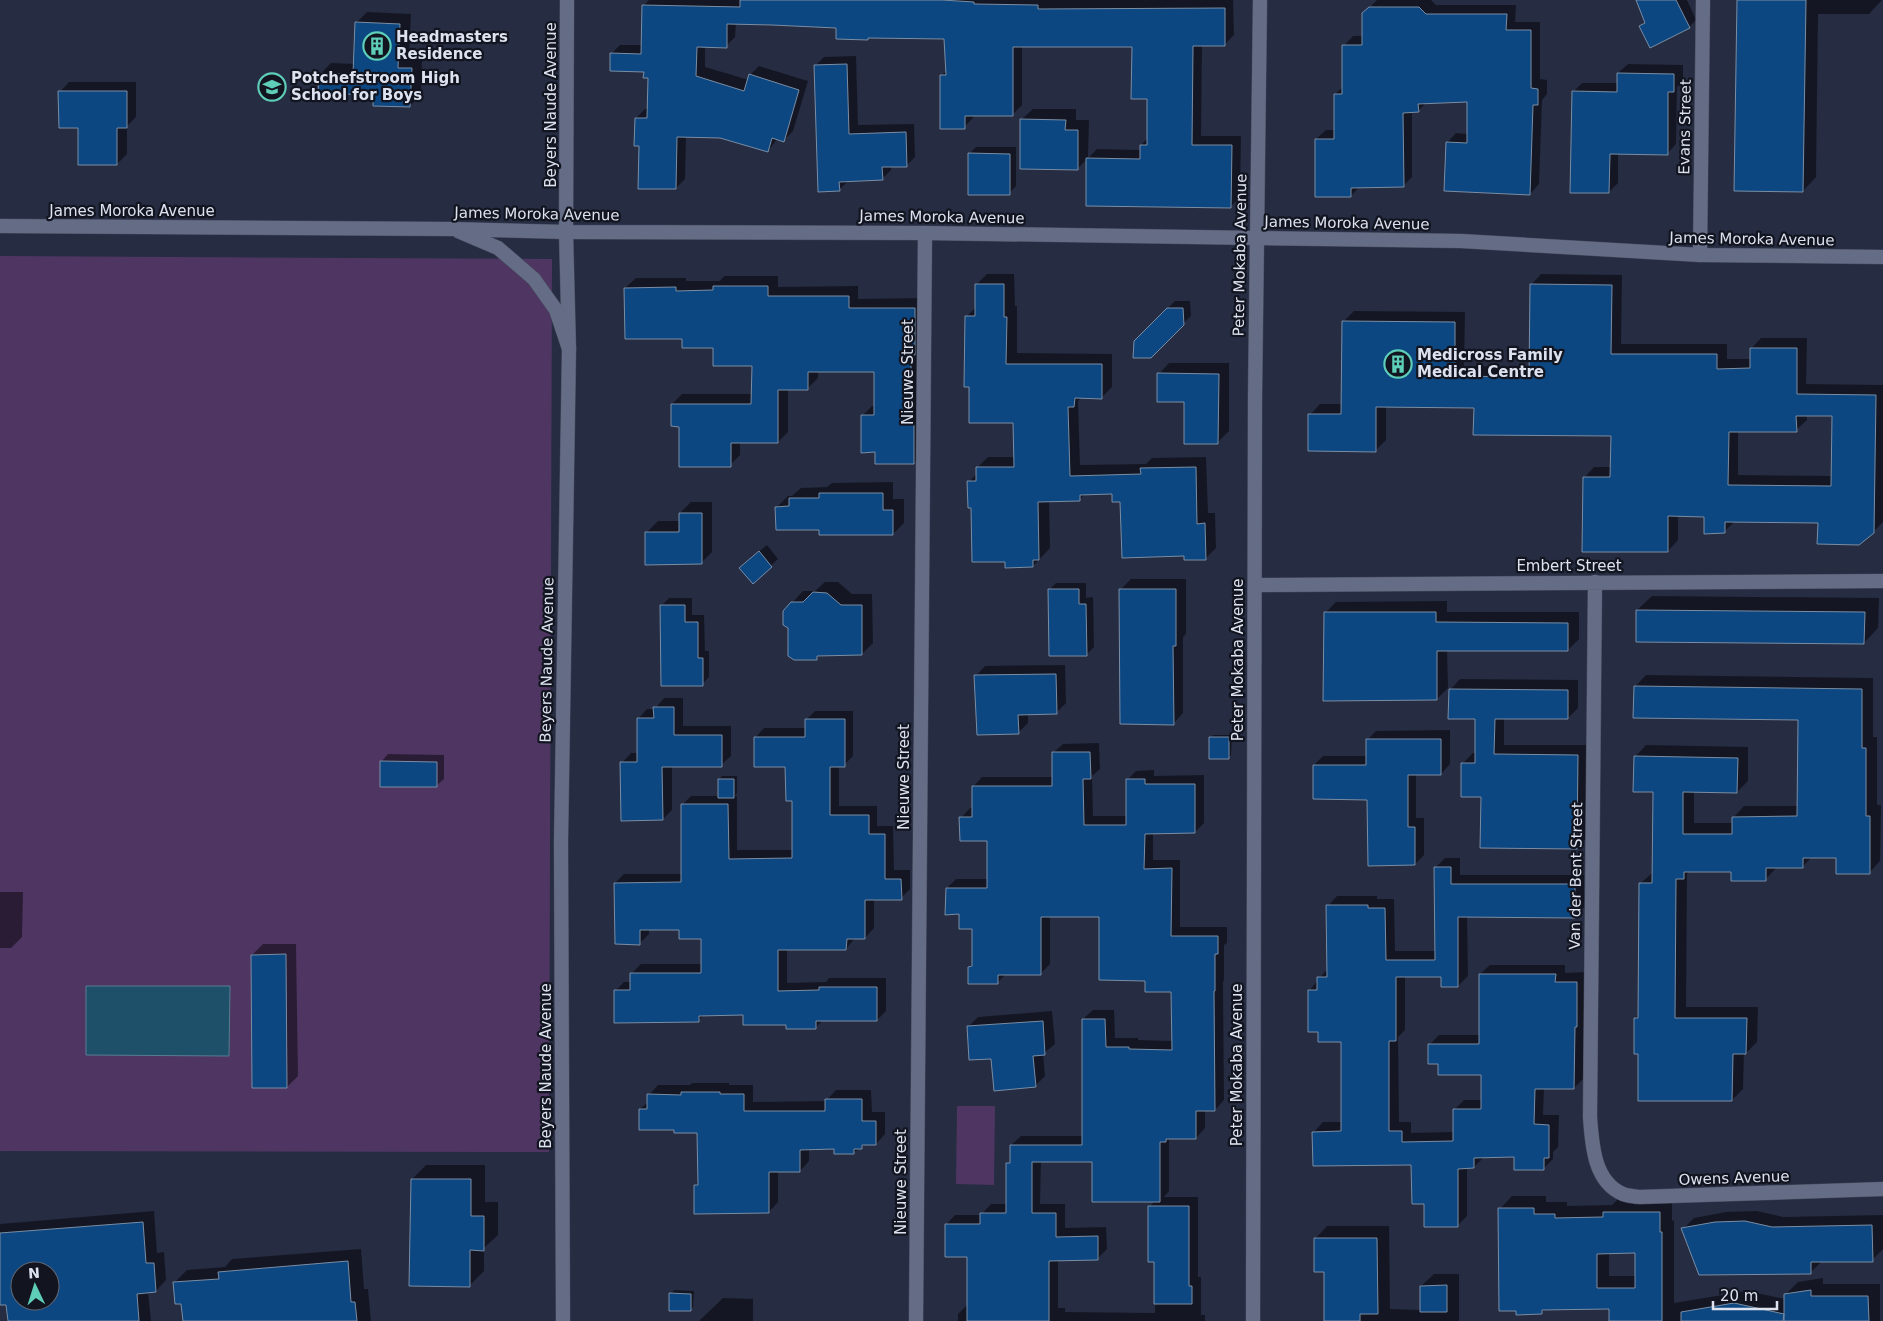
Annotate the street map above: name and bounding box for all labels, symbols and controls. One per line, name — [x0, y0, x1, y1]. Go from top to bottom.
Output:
street label: Beyers Naude Avenue — [542, 22, 560, 188]
place label: Headmasters Residence — [396, 28, 508, 63]
building icon: Headmasters Residence — [362, 31, 392, 61]
place label: Potchefstroom High School for Boys — [291, 69, 460, 104]
school or university icon: Potchefstroom High School for Boys — [257, 72, 287, 102]
street label: Evans Street — [1675, 79, 1695, 175]
street label: Peter Mokaba Avenue — [1230, 173, 1250, 337]
street label: James Moroka Avenue — [48, 202, 215, 220]
street label: James Moroka Avenue — [453, 204, 620, 224]
street label: James Moroka Avenue — [858, 207, 1025, 227]
street label: James Moroka Avenue — [1263, 213, 1430, 233]
street label: James Moroka Avenue — [1668, 229, 1835, 249]
street label: Nieuwe Street — [899, 319, 917, 425]
place label: Medicross Family Medical Centre — [1417, 346, 1563, 381]
building icon: Medicross Family Medical Centre — [1383, 349, 1413, 379]
street label: Embert Street — [1516, 557, 1622, 575]
street label: Beyers Naude Avenue — [537, 577, 557, 743]
street label: Peter Mokaba Avenue — [1229, 579, 1247, 741]
street label: Nieuwe Street — [895, 724, 913, 830]
street label: Van der Bent Street — [1566, 802, 1586, 950]
street label: Beyers Naude Avenue — [537, 983, 555, 1149]
street label: Peter Mokaba Avenue — [1228, 984, 1246, 1146]
street label: Nieuwe Street — [892, 1129, 910, 1235]
street label: Owens Avenue — [1678, 1167, 1790, 1189]
north arrow — [10, 1261, 60, 1311]
text: N — [28, 1265, 40, 1281]
scale bar — [1713, 1278, 1777, 1310]
text: 20 m — [1720, 1287, 1758, 1305]

